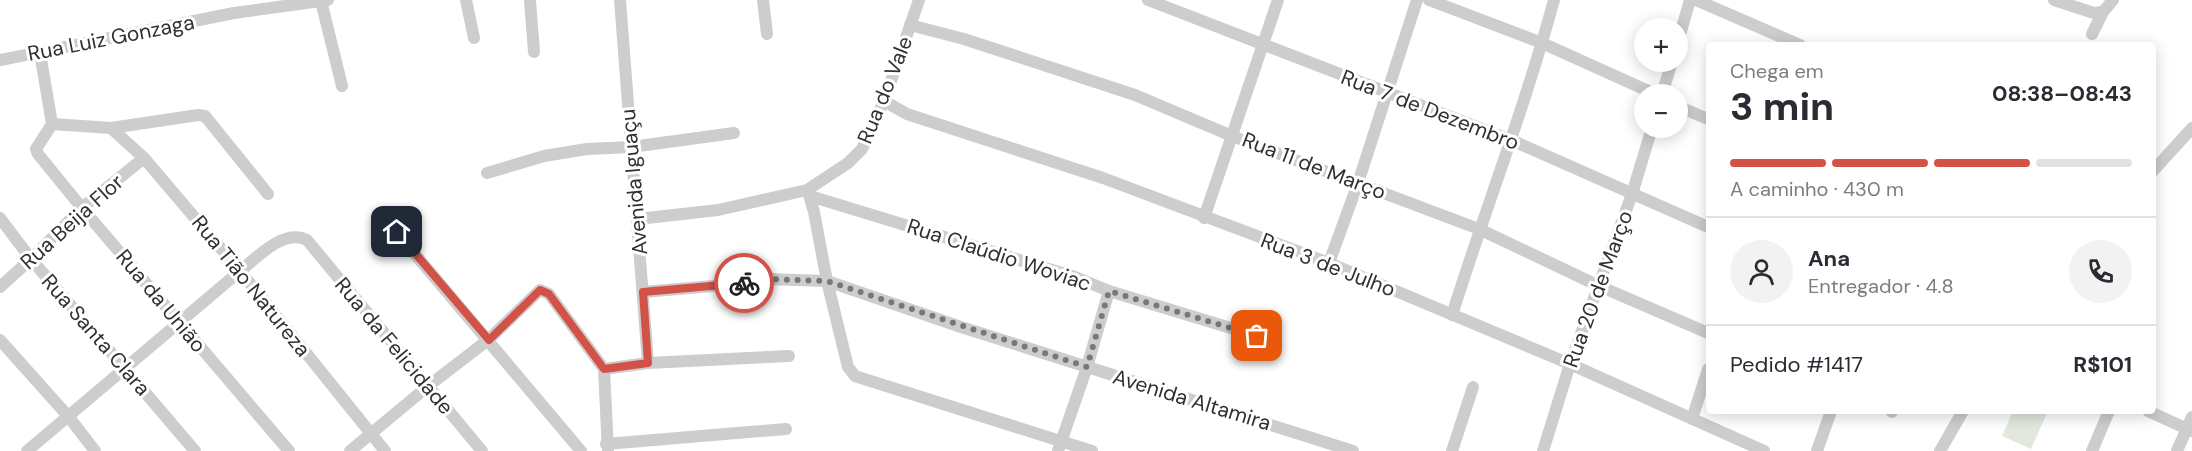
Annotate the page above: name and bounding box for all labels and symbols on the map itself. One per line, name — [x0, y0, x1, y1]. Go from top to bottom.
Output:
street label: Rua Luiz Gonzaga — [25, 8, 197, 68]
street label: Rua do Vale — [851, 32, 919, 148]
street label: Rua 7 de Dezembro — [1337, 63, 1523, 157]
street label: Avenida Iguaçu — [614, 108, 654, 256]
street label: Rua 11 de Março — [1238, 126, 1390, 206]
street label: Rua Beija Flor — [15, 168, 130, 276]
pin — [371, 206, 422, 257]
street label: Rua 20 de Março — [1557, 207, 1639, 371]
street label: Rua Tião Natureza — [185, 210, 317, 362]
street label: Rua Claúdio Woviac — [904, 212, 1094, 298]
street label: Rua 3 de Julho — [1257, 226, 1399, 304]
street label: Rua da União — [110, 244, 212, 358]
courier — [714, 253, 774, 313]
street label: Rua Santa Clara — [35, 268, 157, 402]
street label: Rua da Felicidade — [328, 272, 460, 420]
pin — [1231, 310, 1282, 361]
street label: Avenida Altamira — [1110, 363, 1274, 437]

